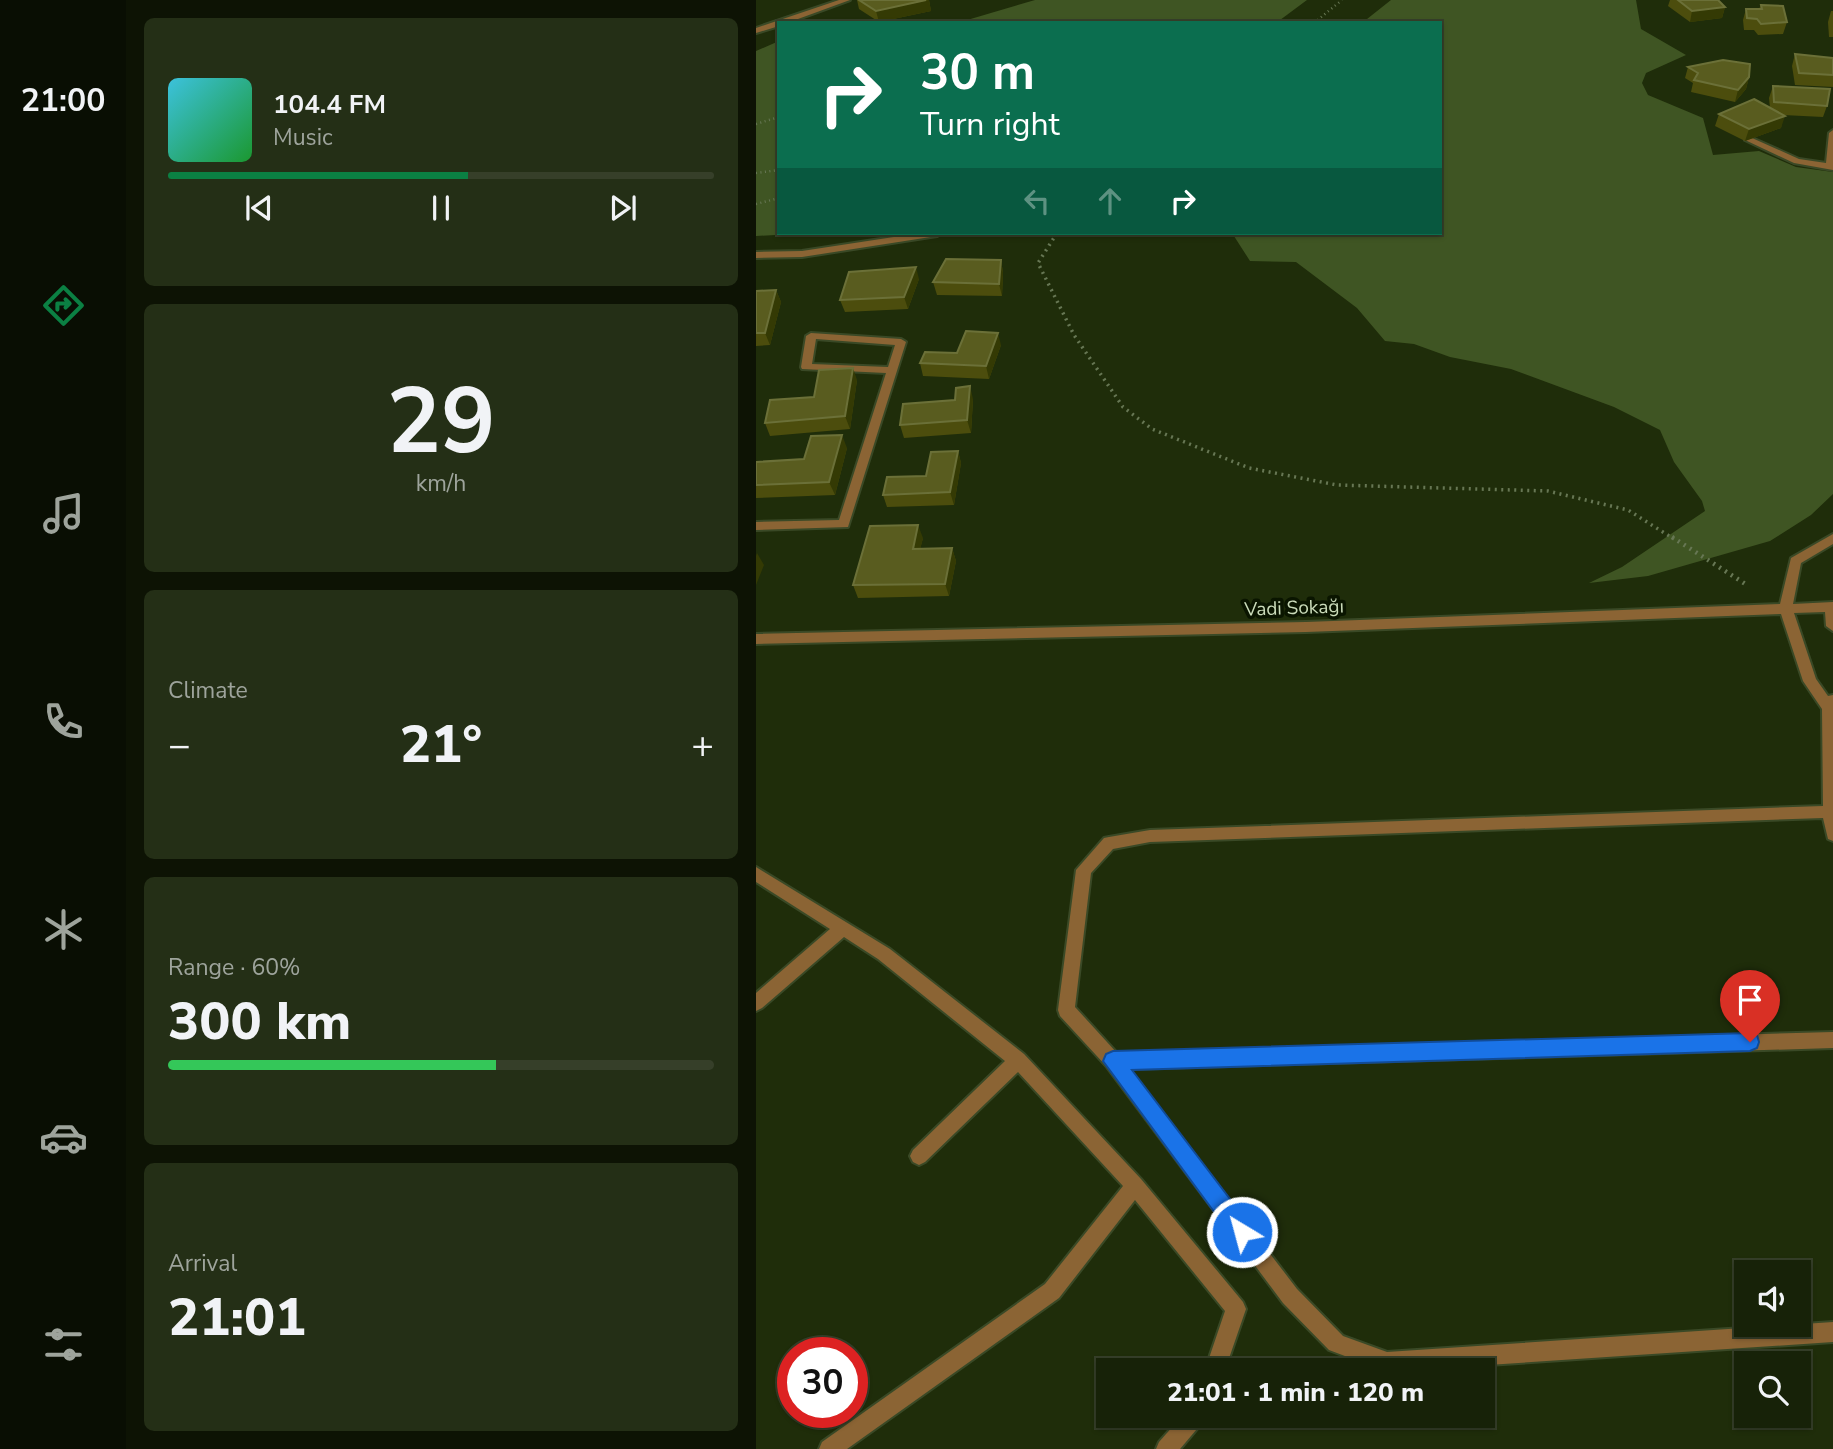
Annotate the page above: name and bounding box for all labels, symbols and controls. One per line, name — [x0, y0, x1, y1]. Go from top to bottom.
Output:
text: 30 m — [920, 39, 1035, 106]
icon: right — [805, 49, 896, 140]
text: 21:00 — [21, 79, 105, 122]
text: 104.4 FM — [273, 87, 386, 122]
text: Turn right — [920, 103, 1060, 146]
text: Music — [273, 122, 333, 153]
icon: left — [1018, 182, 1056, 220]
icon: ahead — [1091, 182, 1129, 220]
icon: right — [1164, 182, 1202, 220]
icon: previous — [240, 189, 278, 227]
icon: pause — [422, 189, 460, 227]
icon: next — [604, 189, 642, 227]
icon: directions — [39, 281, 88, 330]
text: 29 — [386, 360, 496, 484]
text: km/h — [416, 468, 466, 499]
icon: music — [39, 489, 88, 538]
street label: Vadi Sokağı — [1243, 593, 1344, 623]
text: Climate — [168, 675, 248, 706]
icon: phone — [39, 697, 88, 746]
text: 21° — [400, 709, 482, 780]
text: − — [168, 720, 191, 771]
text: + — [691, 720, 714, 771]
icon: climate — [39, 905, 88, 954]
text: Range · 60% — [168, 952, 300, 983]
pin — [1720, 970, 1780, 1042]
icon: arrive — [1731, 981, 1769, 1019]
text: 300 km — [168, 986, 351, 1057]
icon: car — [39, 1113, 88, 1162]
position arrow — [1205, 1195, 1279, 1269]
text: Arrival — [168, 1248, 237, 1279]
map controls — [1734, 1260, 1811, 1428]
button: sound — [1734, 1260, 1811, 1337]
text: 21:01 — [168, 1282, 306, 1353]
icon: filters — [39, 1320, 88, 1369]
speed limit sign: 30 — [777, 1337, 868, 1428]
button: search — [1734, 1351, 1811, 1428]
text: 21:01 · 1 min · 120 m — [1167, 1375, 1424, 1410]

